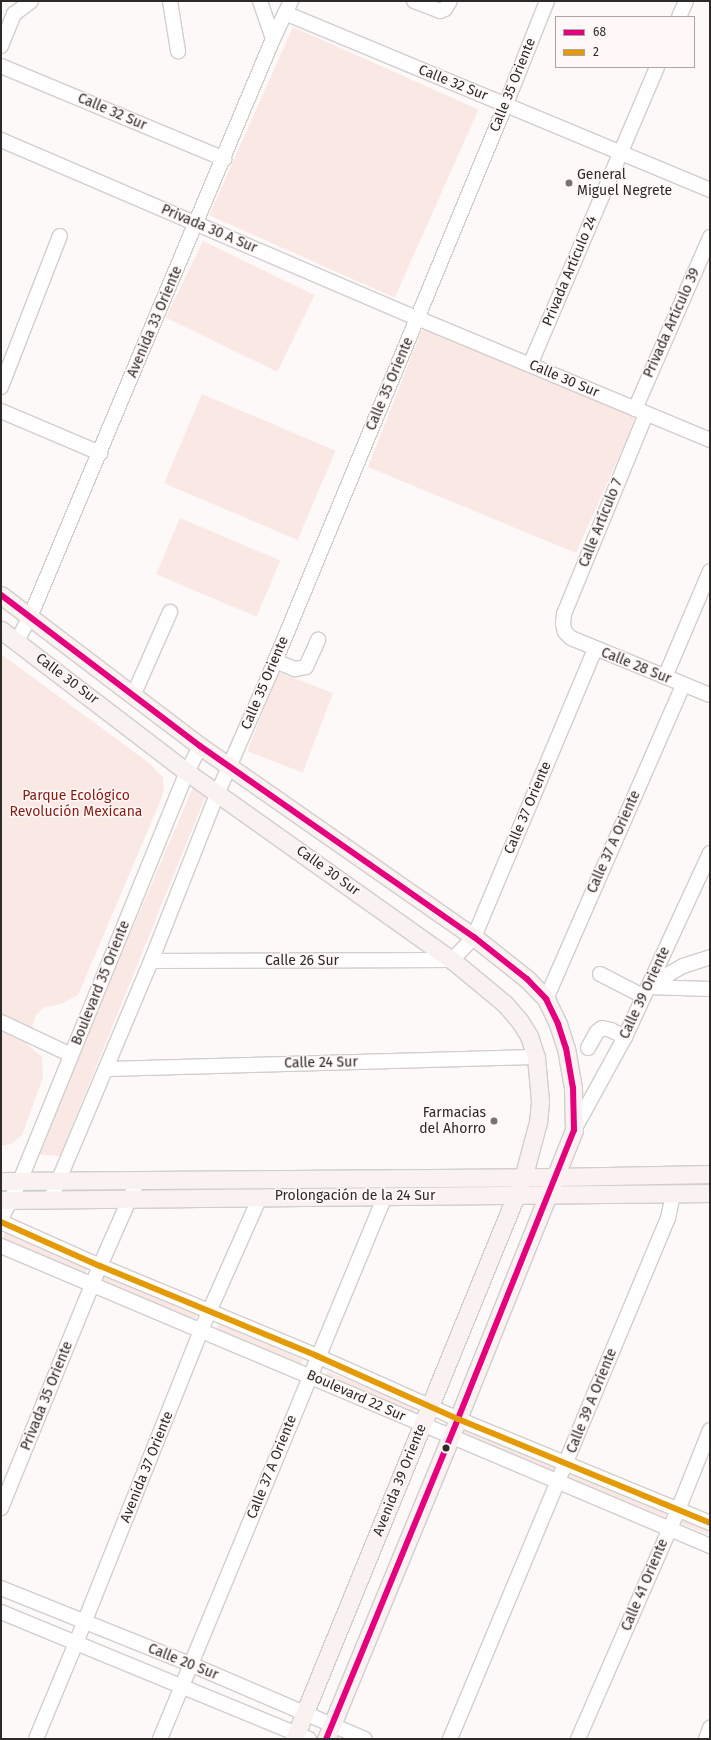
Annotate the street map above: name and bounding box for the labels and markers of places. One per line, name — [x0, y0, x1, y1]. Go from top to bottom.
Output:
place label: General Miguel Negrete — [577, 167, 672, 200]
marker: General Miguel Negrete — [564, 178, 574, 188]
place label: Farmacias del Ahorro — [419, 1105, 486, 1138]
marker: Farmacias del Ahorro — [489, 1116, 499, 1126]
unlabelled marker — [441, 1443, 451, 1453]

